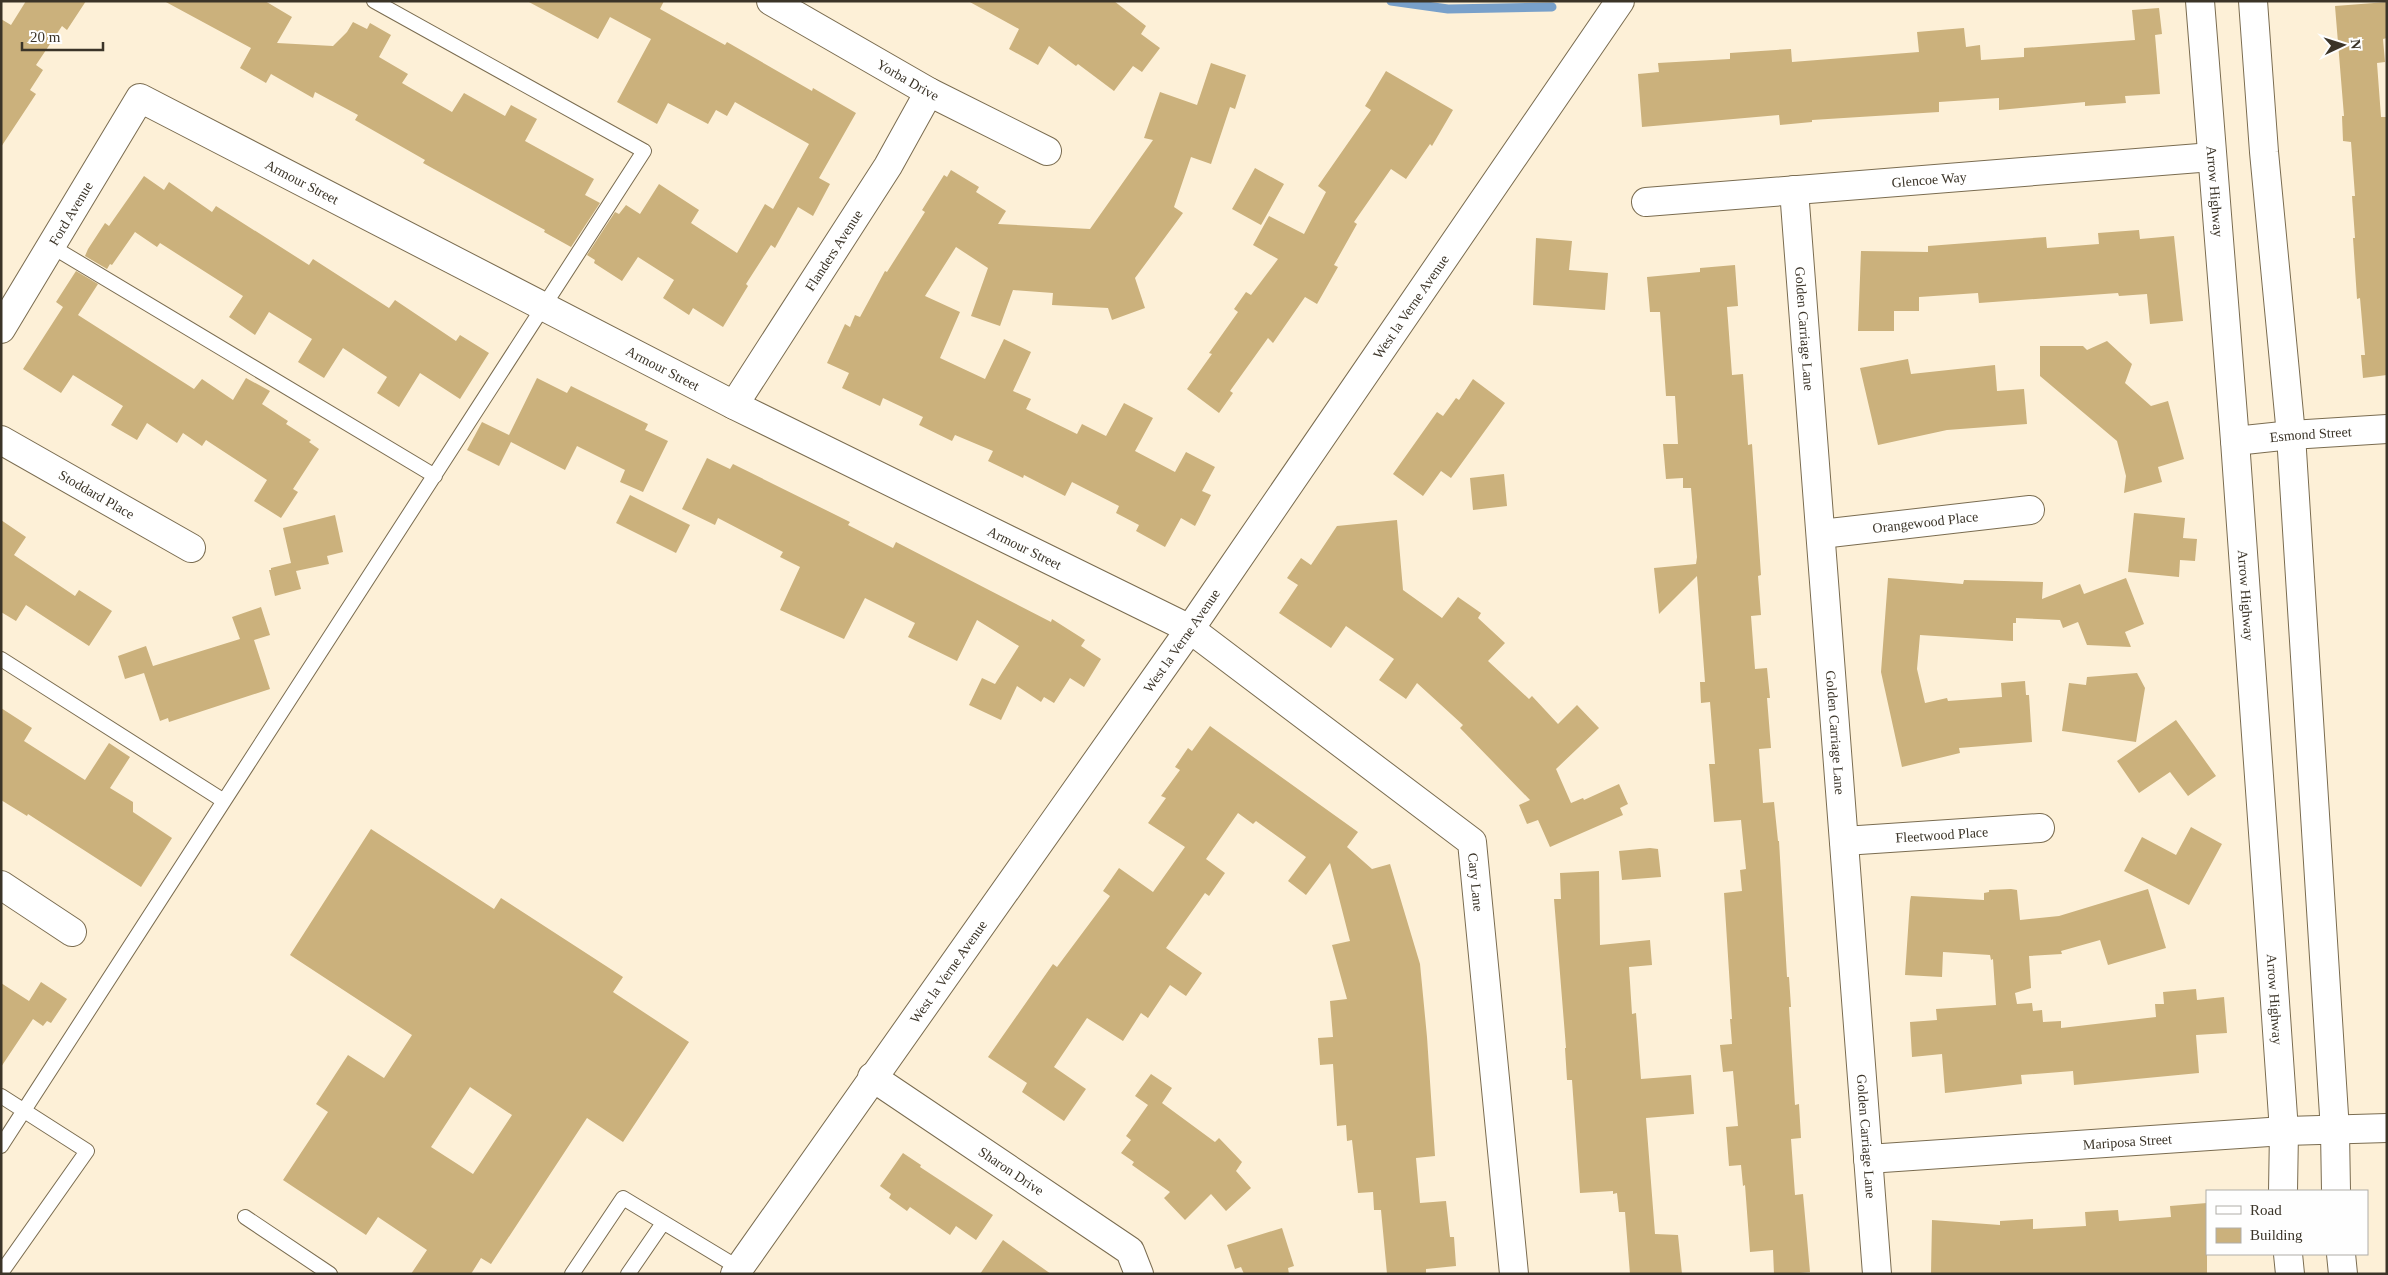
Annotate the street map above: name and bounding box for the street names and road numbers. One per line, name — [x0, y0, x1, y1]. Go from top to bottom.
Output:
street label: Yorba Drive — [874, 57, 941, 104]
street label: Arrow Highway — [2204, 145, 2226, 238]
street label: Armour Street — [263, 157, 341, 207]
street label: Glencoe Way — [1891, 170, 1967, 190]
street label: Ford Avenue — [46, 179, 96, 248]
street label: Flanders Avenue — [802, 207, 866, 294]
street label: West la Verne Avenue — [1370, 252, 1452, 362]
street label: Golden Carriage Lane — [1792, 266, 1816, 391]
street label: Armour Street — [623, 343, 702, 394]
street label: Esmond Street — [2269, 424, 2352, 445]
street label: Stoddard Place — [56, 467, 137, 522]
street label: Orangewood Place — [1872, 509, 1979, 536]
street label: Armour Street — [985, 524, 1064, 573]
street label: Arrow Highway — [2235, 549, 2256, 641]
street label: West la Verne Avenue — [1141, 586, 1223, 695]
street label: Golden Carriage Lane — [1823, 670, 1847, 795]
street label: Fleetwood Place — [1895, 824, 1989, 846]
street label: Cary Lane — [1465, 852, 1486, 912]
street label: West la Verne Avenue — [907, 918, 990, 1026]
street label: Arrow Highway — [2264, 953, 2285, 1045]
street label: Golden Carriage Lane — [1854, 1074, 1878, 1199]
street label: Mariposa Street — [2082, 1132, 2173, 1153]
street label: Sharon Drive — [976, 1144, 1046, 1199]

